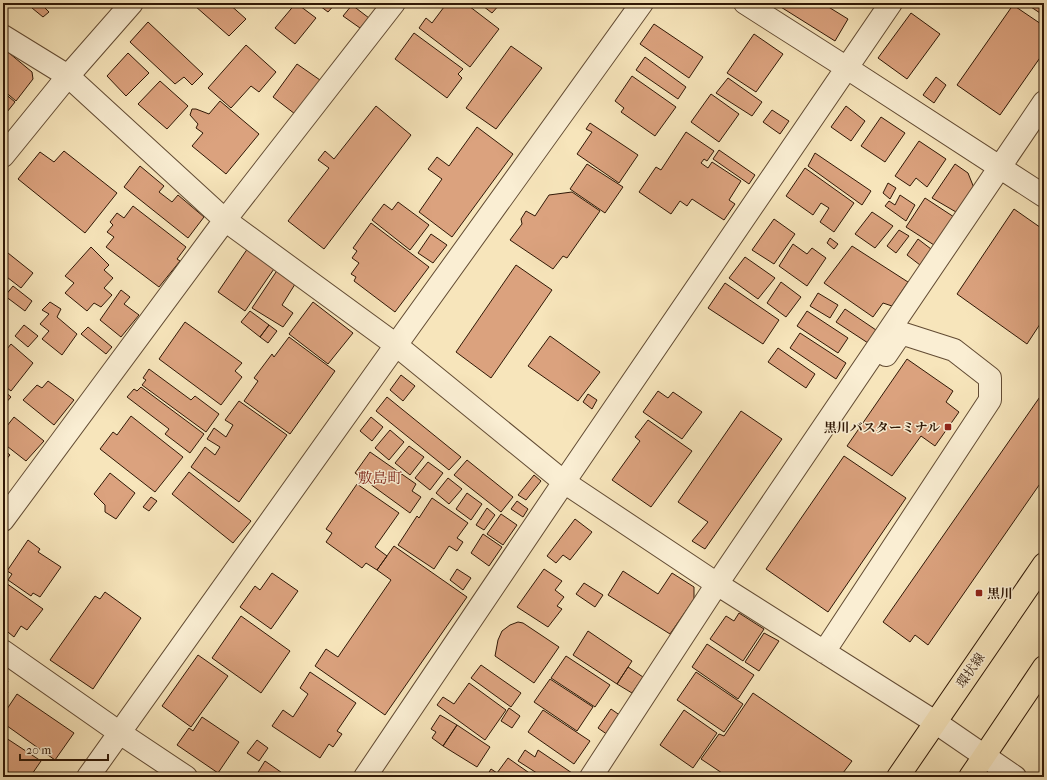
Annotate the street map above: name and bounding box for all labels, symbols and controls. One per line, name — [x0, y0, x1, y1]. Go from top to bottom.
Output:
place label: 黒川バスターミナル — [824, 420, 940, 435]
marker: 黒川バスターミナル — [943, 422, 953, 432]
district label: 敷島町 — [357, 469, 403, 487]
place label: 黒川 — [987, 586, 1013, 601]
marker: 黒川 — [974, 588, 984, 598]
street label: 環状線 — [953, 650, 988, 691]
scale bar — [20, 736, 108, 762]
text: 20 m — [26, 743, 51, 757]

